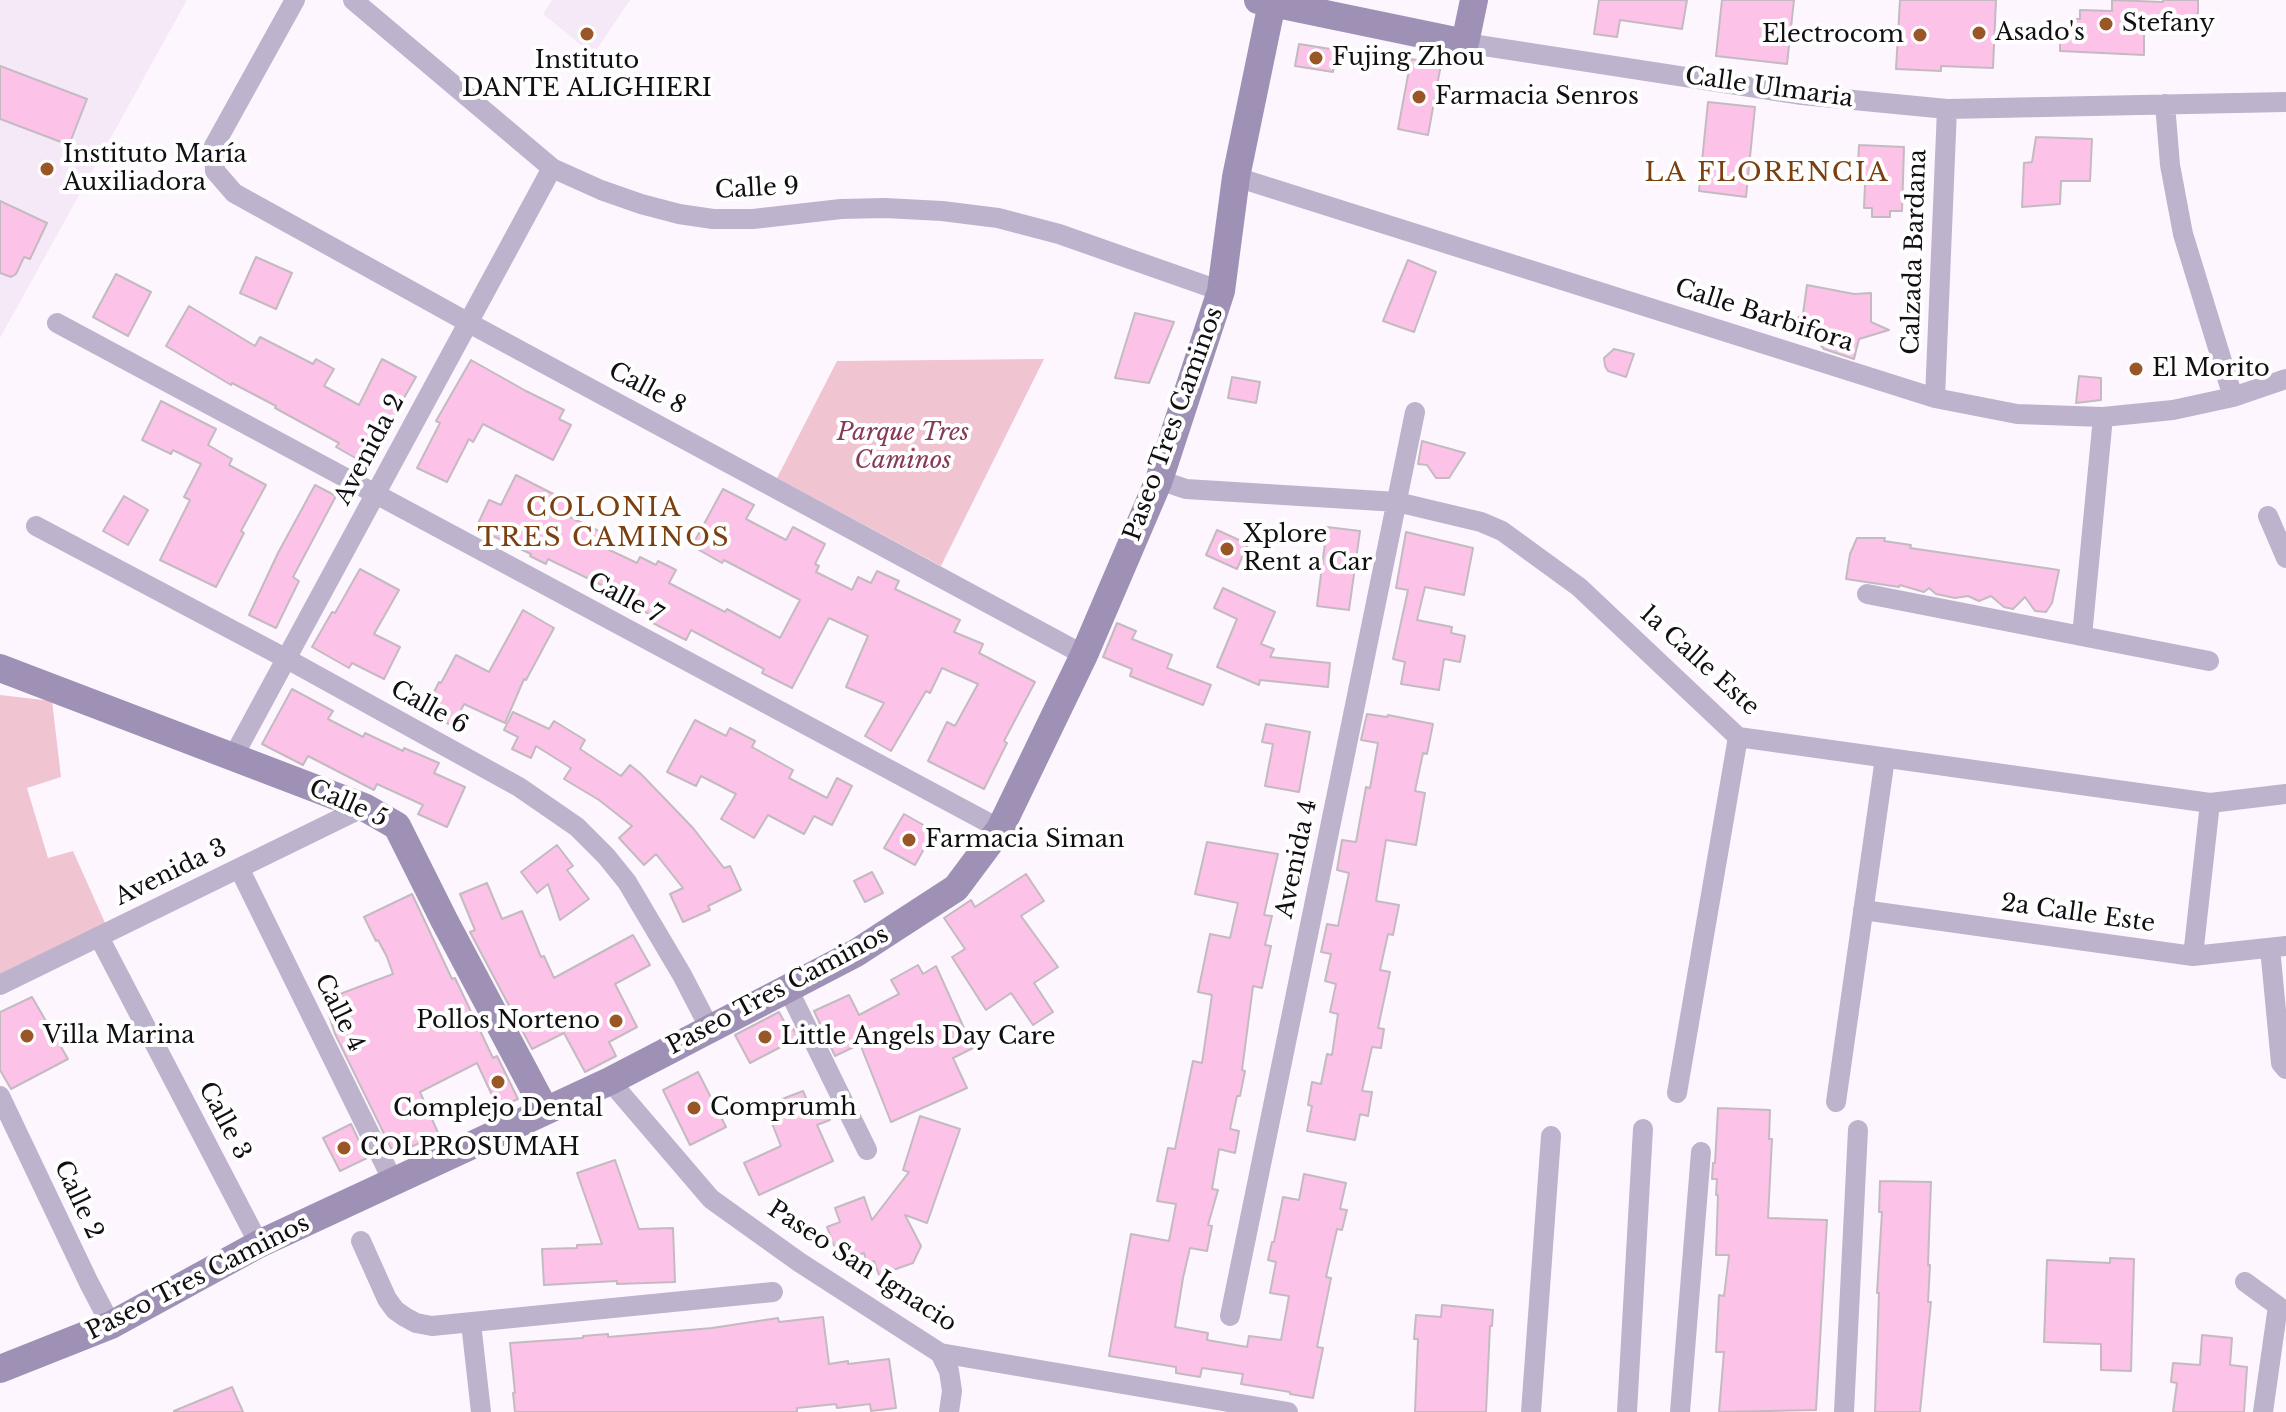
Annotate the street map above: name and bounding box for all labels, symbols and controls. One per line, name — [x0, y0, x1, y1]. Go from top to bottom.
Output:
place label: Stefany — [2122, 10, 2215, 38]
marker: Stefany — [2097, 15, 2115, 33]
place label: Asado's — [1995, 19, 2085, 47]
place label: Electrocom — [1762, 21, 1904, 49]
marker: Asado's — [1970, 24, 1988, 42]
marker: Instituto DANTE ALIGHIERI — [578, 25, 596, 43]
marker: Electrocom — [1911, 26, 1929, 44]
place label: Fujing Zhou — [1332, 44, 1484, 72]
place label: Instituto DANTE ALIGHIERI — [462, 47, 712, 103]
marker: Fujing Zhou — [1307, 49, 1325, 67]
street label: Calle Ulmaria — [1683, 62, 1855, 114]
place label: Farmacia Senros — [1435, 83, 1639, 111]
marker: Farmacia Senros — [1410, 88, 1428, 106]
place label: Instituto María Auxiliadora — [63, 141, 247, 197]
street label: Calzada Bardana — [1897, 149, 1933, 355]
district label: LA FLORENCIA — [1644, 158, 1890, 190]
marker: Instituto María Auxiliadora — [38, 160, 56, 178]
street label: Calle 9 — [714, 172, 800, 206]
street label: Calle Barbifora — [1671, 274, 1857, 358]
street label: Paseo Tres Caminos — [1118, 303, 1230, 545]
place label: El Morito — [2152, 355, 2270, 383]
street label: Calle 8 — [603, 357, 691, 421]
marker: El Morito — [2127, 360, 2145, 378]
street label: Avenida 2 — [329, 390, 411, 510]
park label: Parque Tres Caminos — [837, 419, 969, 475]
district label: COLONIA TRES CAMINOS — [477, 493, 731, 554]
place label: Xplore Rent a Car — [1243, 521, 1372, 577]
marker: Xplore Rent a Car — [1218, 540, 1236, 558]
street label: Calle 7 — [583, 567, 667, 631]
street label: 1a Calle Este — [1633, 600, 1765, 722]
street label: Calle 6 — [385, 675, 473, 741]
street label: Calle 5 — [304, 774, 392, 834]
street label: Avenida 4 — [1270, 797, 1324, 921]
place label: Farmacia Siman — [925, 826, 1124, 854]
marker: Farmacia Siman — [900, 831, 918, 849]
street label: Avenida 3 — [110, 834, 232, 912]
street label: 2a Calle Este — [1999, 889, 2157, 939]
street label: Paseo Tres Caminos — [662, 920, 894, 1062]
street label: Calle 4 — [308, 969, 370, 1057]
place label: Pollos Norteno — [416, 1007, 600, 1035]
marker: Pollos Norteno — [607, 1012, 625, 1030]
place label: Villa Marina — [43, 1022, 194, 1050]
place label: Little Angels Day Care — [781, 1023, 1055, 1051]
marker: Villa Marina — [18, 1027, 36, 1045]
marker: Little Angels Day Care — [756, 1028, 774, 1046]
marker: Complejo Dental — [489, 1073, 507, 1091]
street label: Calle 3 — [192, 1077, 256, 1165]
place label: Comprumh — [710, 1094, 857, 1122]
place label: Complejo Dental — [393, 1095, 603, 1123]
marker: Comprumh — [685, 1099, 703, 1117]
place label: COLPROSUMAH — [360, 1134, 580, 1162]
marker: COLPROSUMAH — [335, 1139, 353, 1157]
street label: Calle 2 — [47, 1156, 109, 1244]
street label: Paseo San Ignacio — [762, 1195, 962, 1339]
street label: Paseo Tres Caminos — [82, 1209, 314, 1347]

